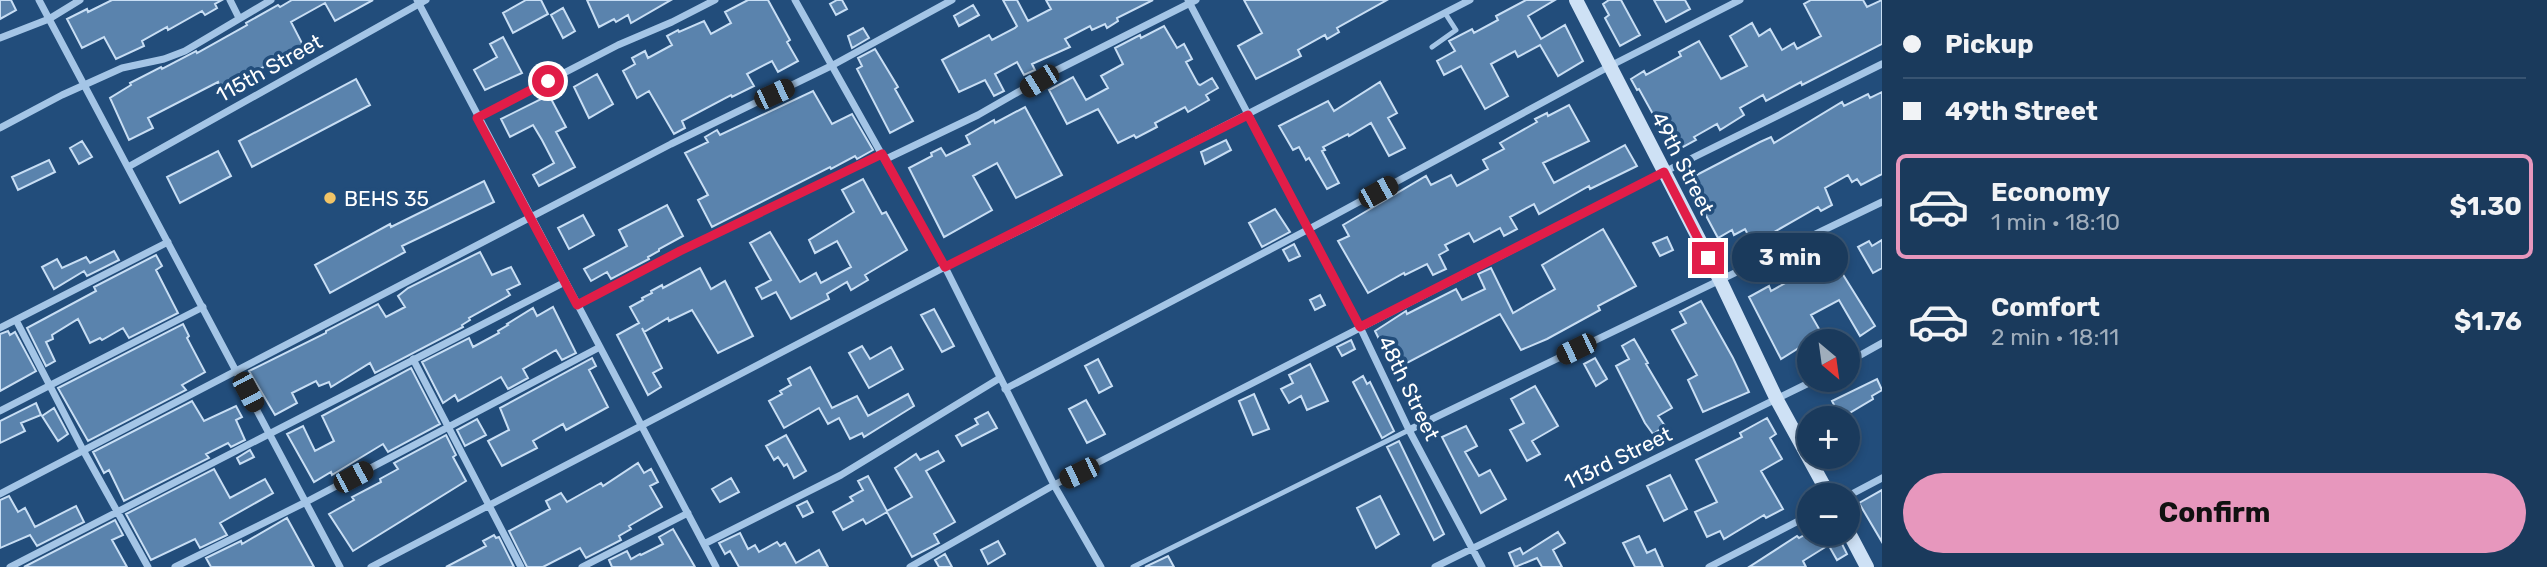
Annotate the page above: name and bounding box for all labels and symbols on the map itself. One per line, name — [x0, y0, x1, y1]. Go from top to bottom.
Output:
street label: 115th Street — [212, 29, 326, 107]
car — [1016, 61, 1063, 101]
route start — [532, 65, 564, 97]
car — [751, 76, 798, 112]
street label: 49th Street — [1646, 107, 1720, 219]
car — [1355, 173, 1402, 211]
place label: BEHS 35 — [344, 186, 429, 211]
marker: BEHS 35 — [322, 190, 338, 206]
callout: 3 min — [1732, 233, 1848, 282]
route end — [1692, 242, 1724, 274]
north arrow — [1797, 329, 1860, 392]
car — [1553, 330, 1600, 368]
street label: 48th Street — [1373, 332, 1445, 444]
car — [229, 369, 268, 415]
street label: 113rd Street — [1560, 421, 1676, 495]
car — [1056, 454, 1103, 492]
car — [330, 458, 377, 496]

